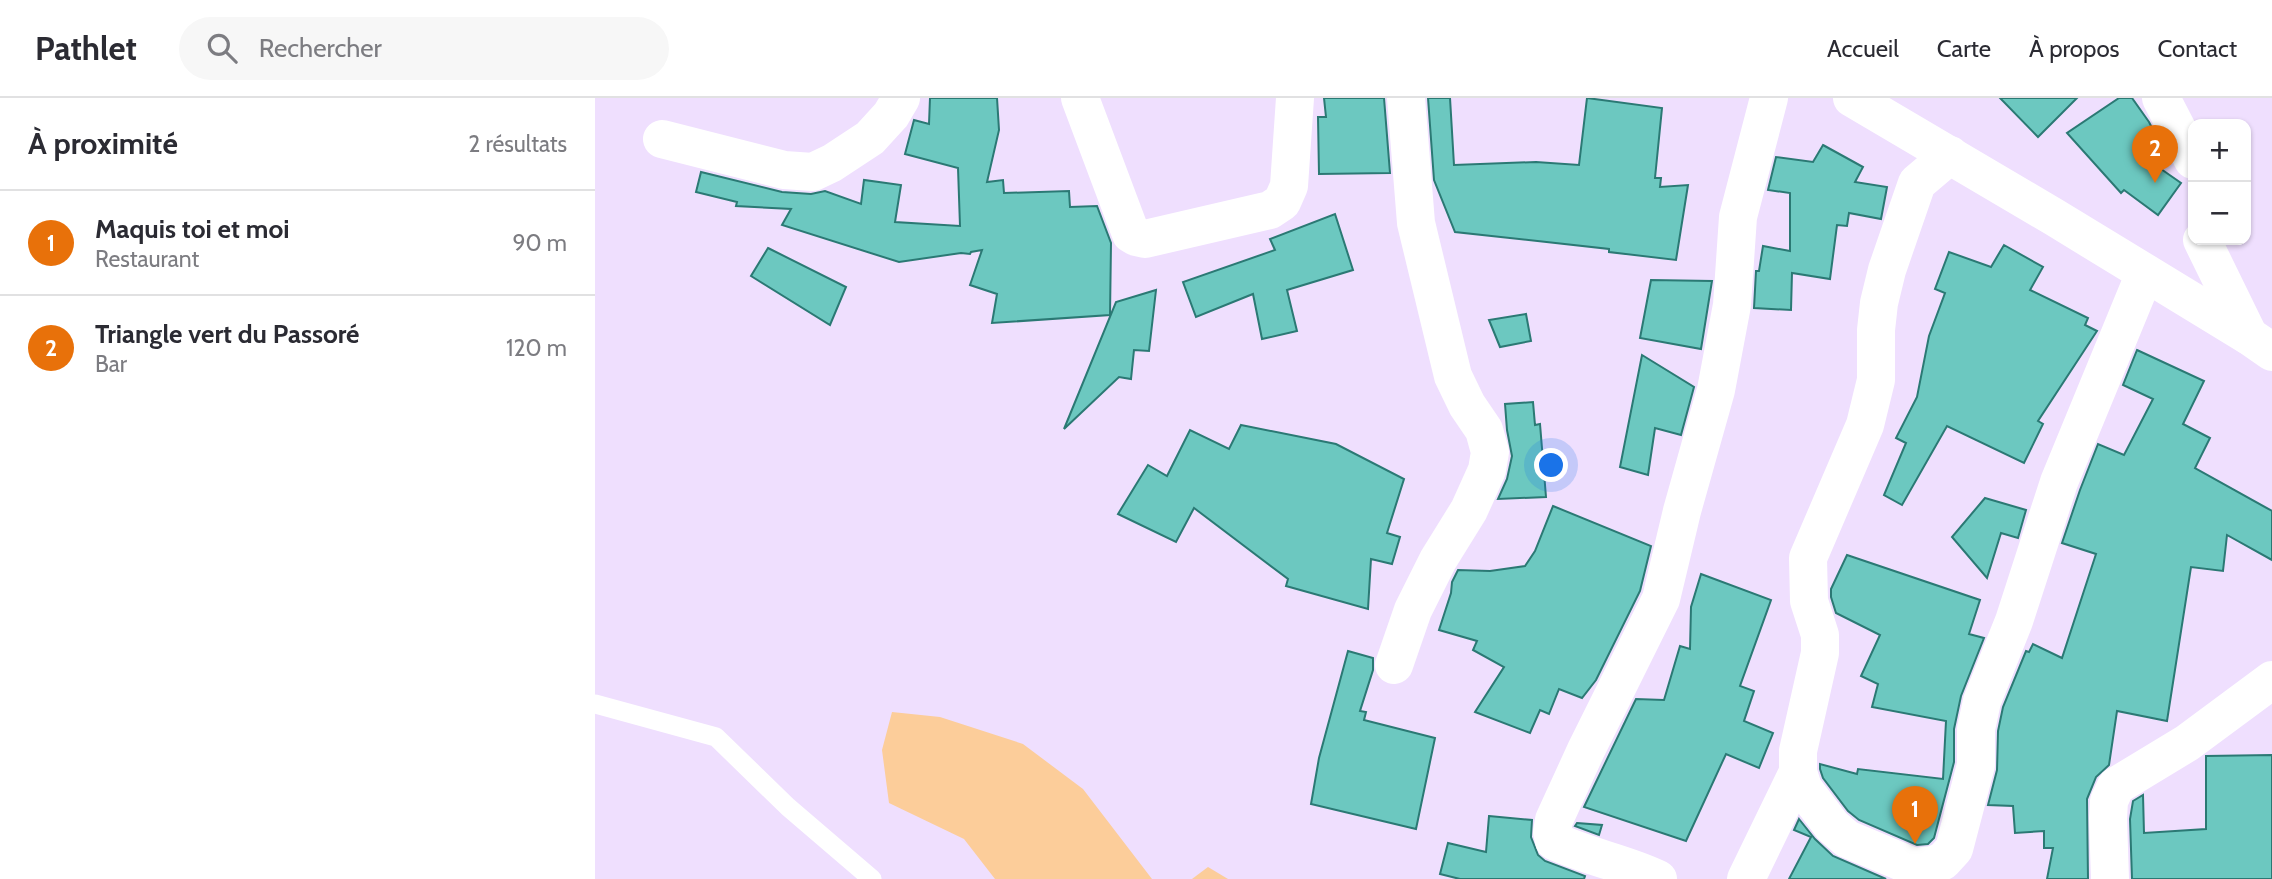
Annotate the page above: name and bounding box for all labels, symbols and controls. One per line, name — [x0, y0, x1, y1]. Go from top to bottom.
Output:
search box — [179, 17, 669, 80]
text: Pathlet — [35, 28, 137, 68]
icon: search — [203, 29, 241, 67]
text: Rechercher — [259, 32, 382, 64]
text: Accueil — [1827, 34, 1899, 63]
text: Carte — [1937, 34, 1991, 63]
text: À propos — [2029, 34, 2120, 63]
text: Contact — [2158, 34, 2237, 63]
map controls — [2188, 119, 2251, 245]
button: + — [2188, 119, 2251, 182]
text: À proximité — [28, 125, 178, 162]
pin: 2 — [2132, 125, 2178, 183]
text: 2 résultats — [468, 130, 567, 158]
button: − — [2188, 182, 2251, 245]
text: Maquis toi et moi — [95, 213, 289, 245]
text: 1 — [47, 229, 55, 257]
text: 90 m — [513, 229, 567, 257]
text: Restaurant — [95, 245, 199, 273]
text: Triangle vert du Passoré — [95, 318, 359, 350]
text: 2 — [45, 334, 57, 362]
text: 120 m — [506, 334, 567, 362]
text: Bar — [95, 350, 127, 378]
your location — [1534, 448, 1568, 482]
pin: 1 — [1892, 786, 1938, 844]

